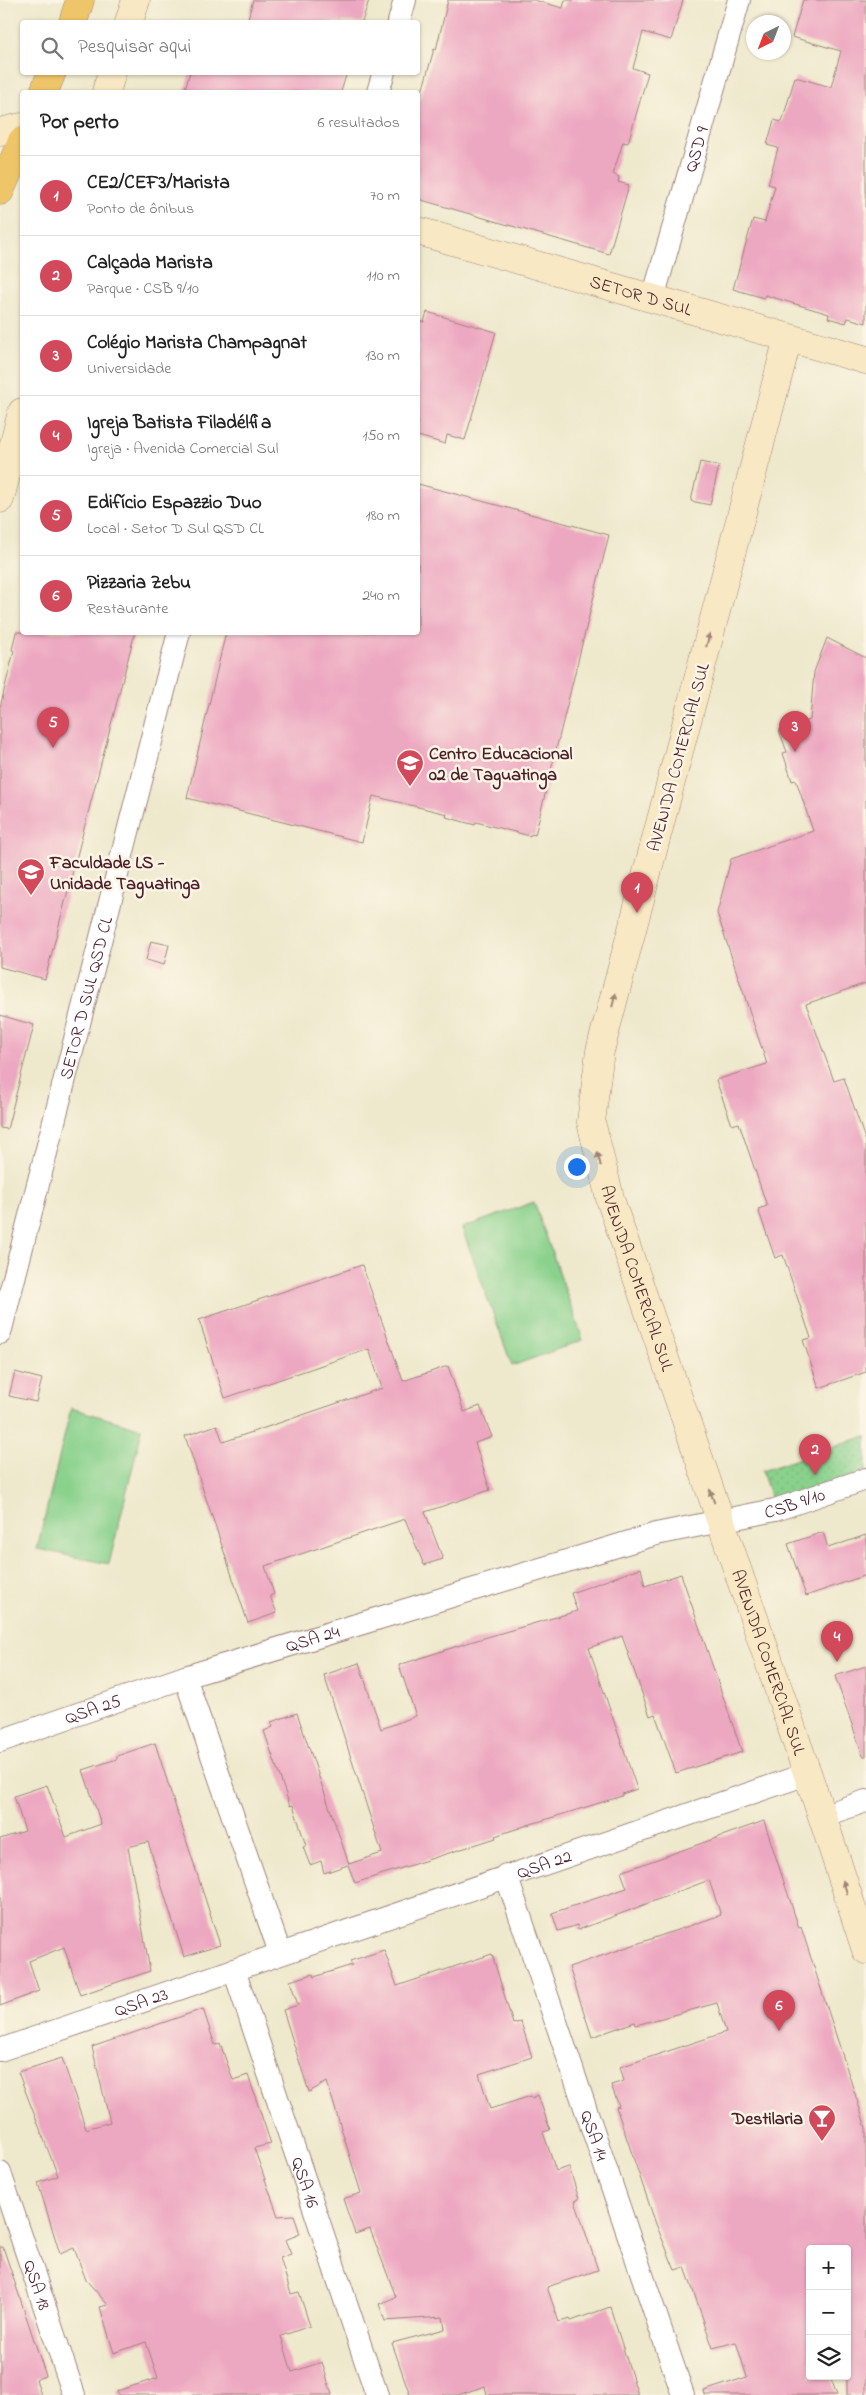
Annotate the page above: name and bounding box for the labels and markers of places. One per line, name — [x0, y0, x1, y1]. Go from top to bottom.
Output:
pin: 5 — [37, 707, 69, 748]
pin: 3 — [779, 711, 811, 752]
place label: Centro Educacional 02 de Taguatinga — [429, 742, 573, 790]
school or university icon: Centro Educacional 02 de Taguatinga — [395, 748, 425, 787]
place label: Faculdade LS - Unidade Taguatinga — [49, 851, 200, 899]
school or university icon: Faculdade LS - Unidade Taguatinga — [16, 857, 46, 896]
pin: 1 — [621, 872, 653, 913]
pin: 2 — [799, 1434, 831, 1475]
pin: 4 — [821, 1621, 853, 1662]
pin: 6 — [763, 1990, 795, 2031]
bar icon: Destilaria — [807, 2103, 837, 2142]
place label: Destilaria — [731, 2107, 803, 2133]

